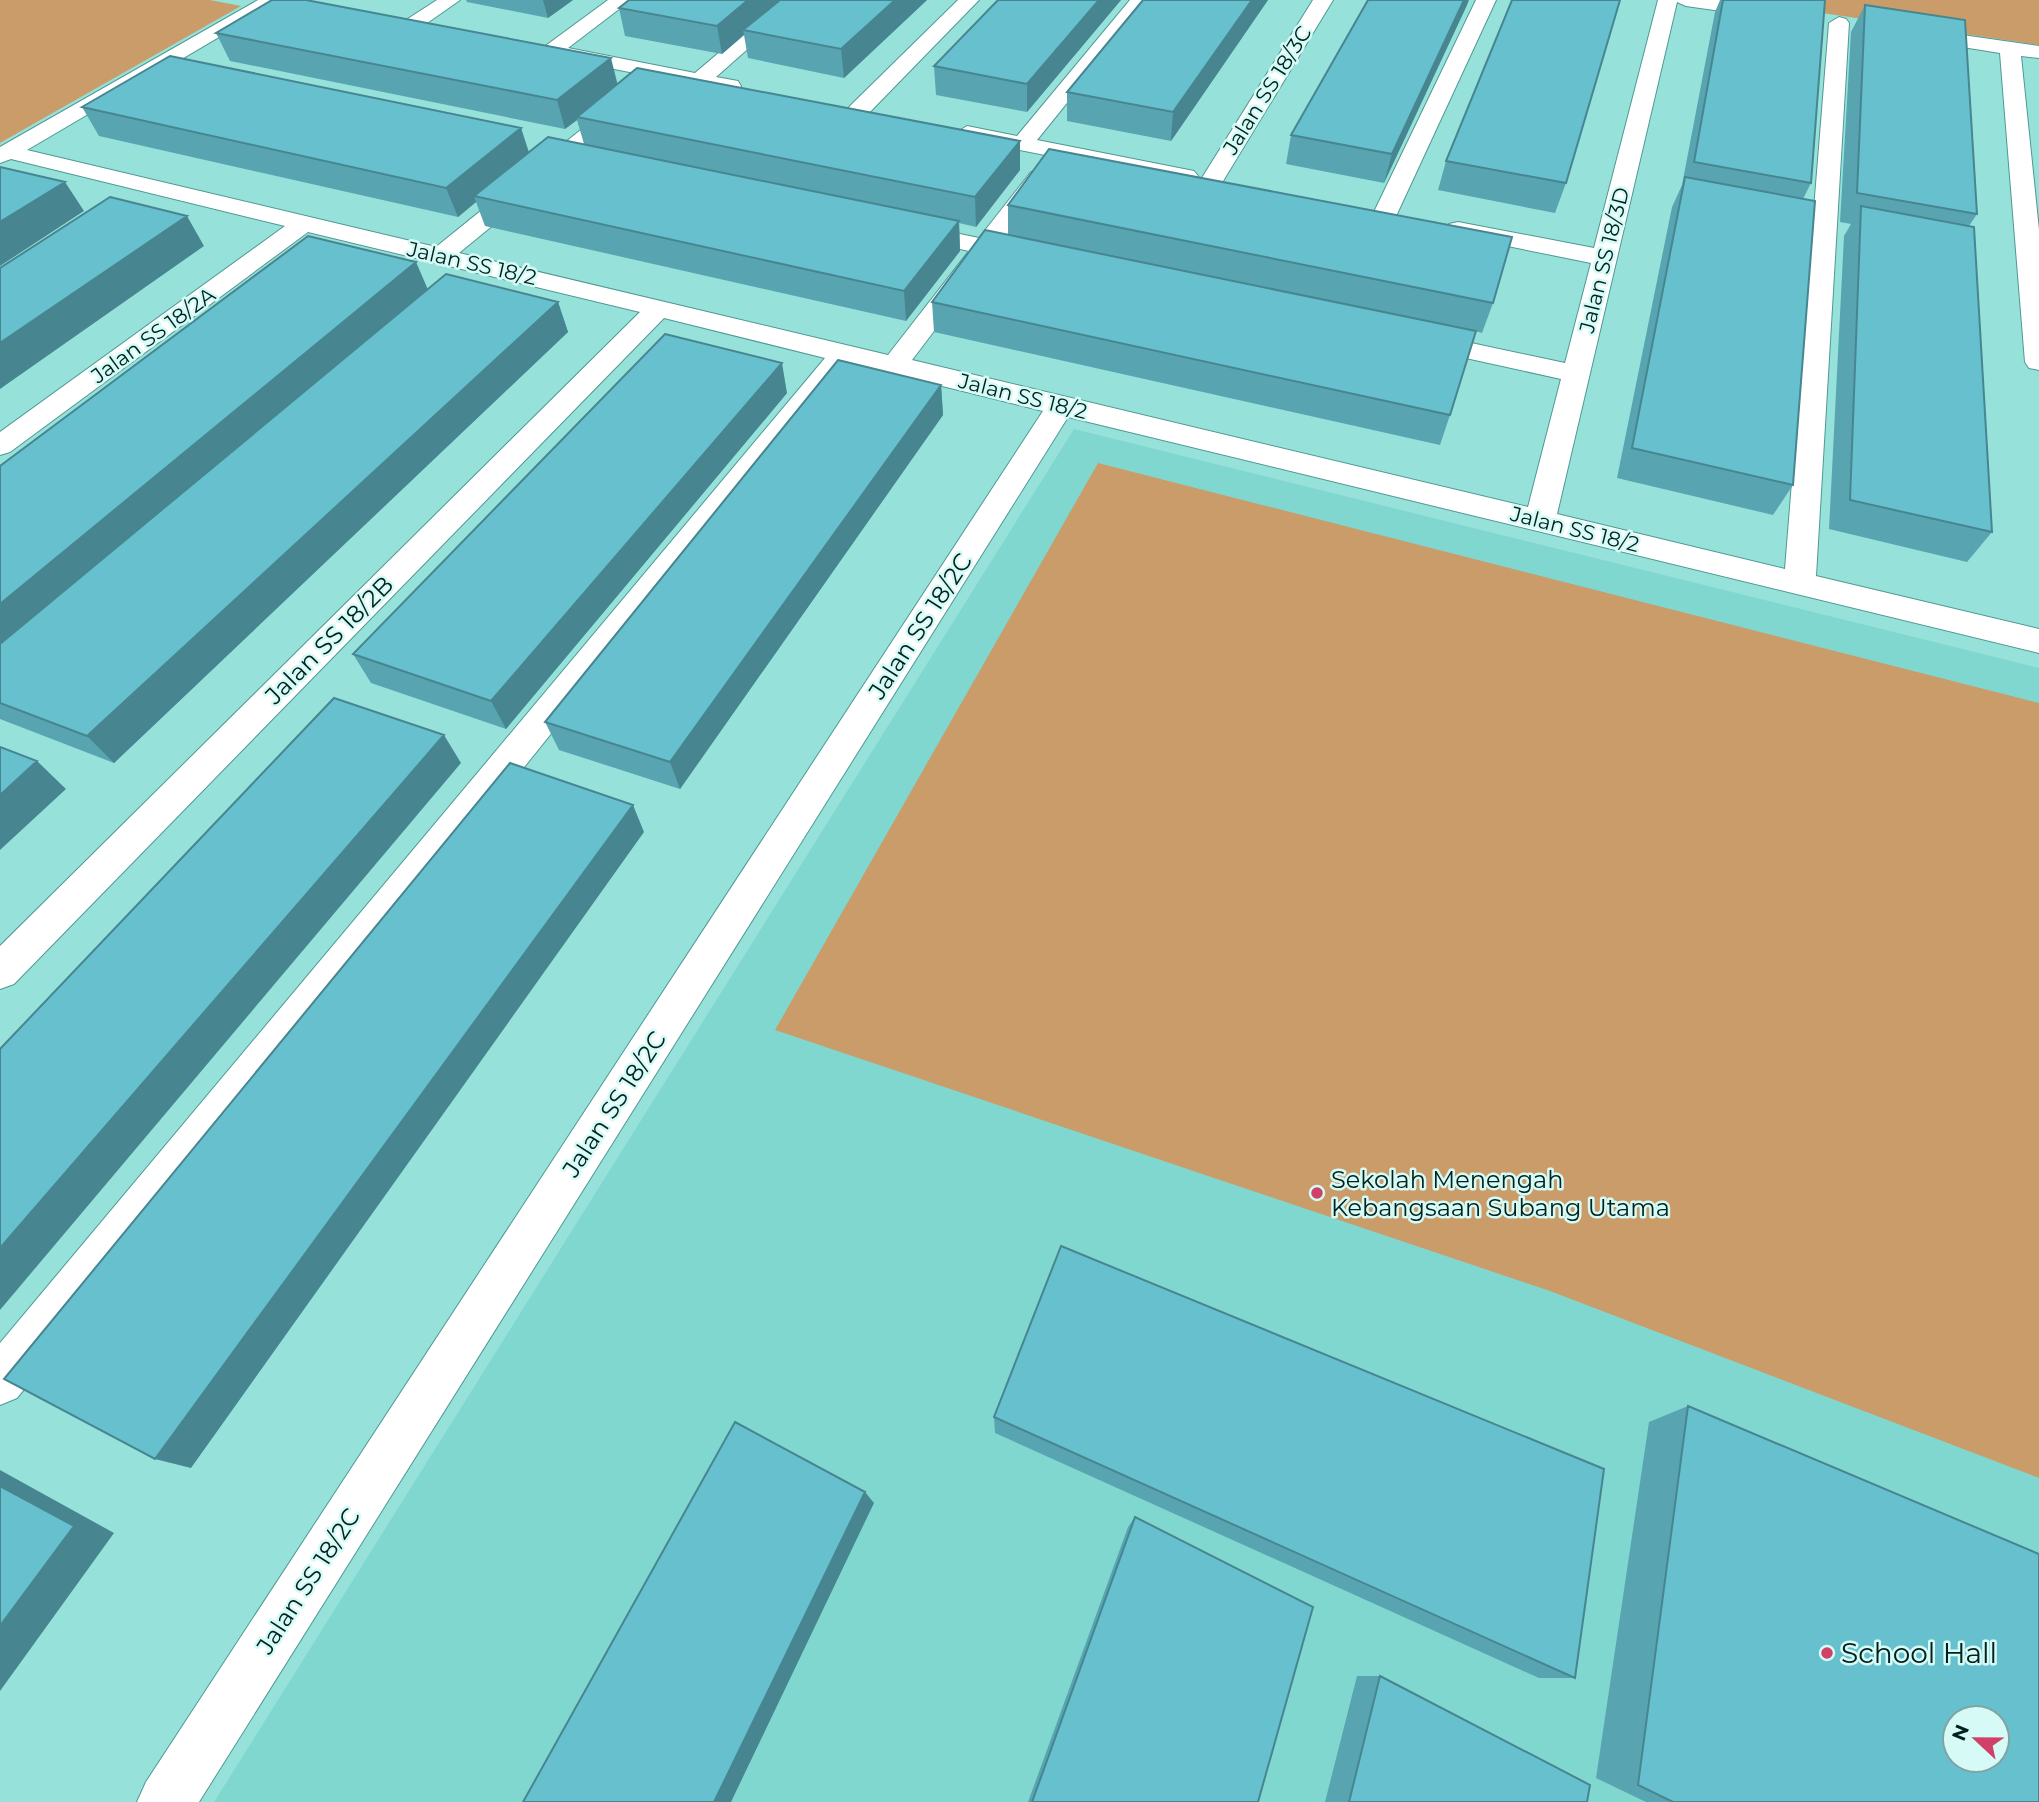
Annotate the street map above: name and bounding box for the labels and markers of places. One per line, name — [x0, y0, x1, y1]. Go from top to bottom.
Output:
place label: Sekolah Menengah Kebangsaan Subang Utama — [1331, 1165, 1670, 1222]
marker: Sekolah Menengah Kebangsaan Subang Utama — [1309, 1185, 1325, 1201]
place label: School Hall — [1841, 1636, 1997, 1670]
marker: School Hall — [1819, 1645, 1835, 1661]

